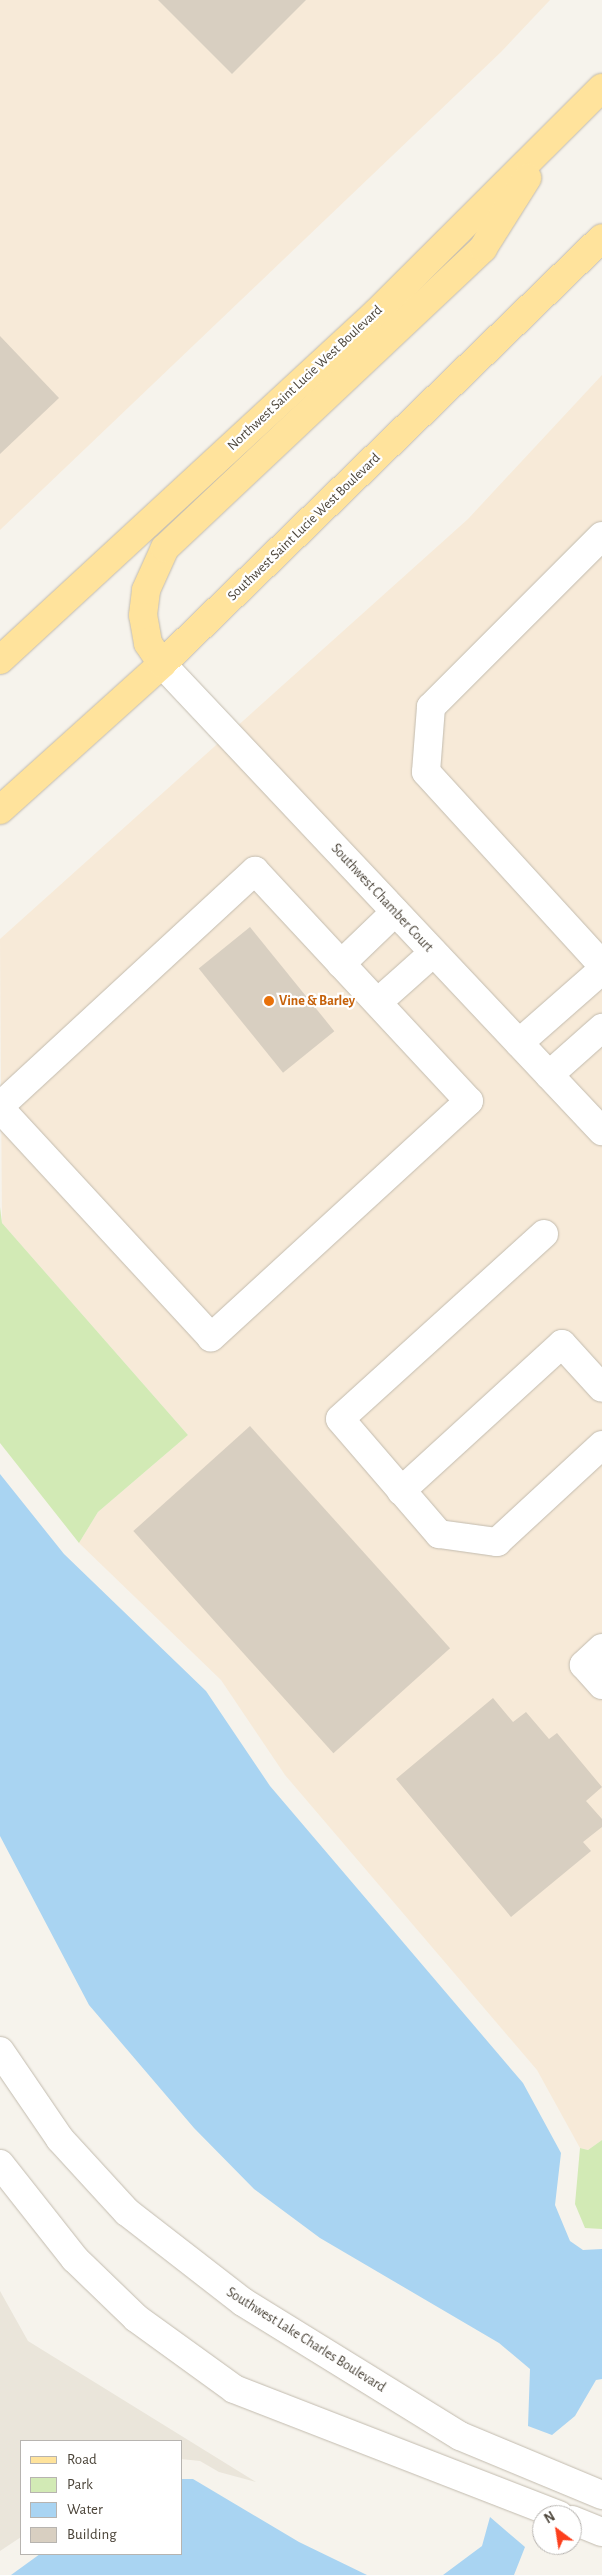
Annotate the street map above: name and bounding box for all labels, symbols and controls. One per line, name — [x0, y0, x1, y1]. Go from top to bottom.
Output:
street label: Northwest Saint Lucie West Boulevard — [224, 302, 386, 454]
street label: Southwest Saint Lucie West Boulevard — [224, 450, 384, 604]
street label: Southwest Chamber Court — [327, 840, 437, 956]
place label: Vine & Barley — [279, 993, 355, 1009]
marker: Vine & Barley — [263, 995, 275, 1007]
street label: Southwest Lake Charles Boulevard — [223, 2284, 389, 2396]
legend — [20, 2440, 182, 2555]
text: Road — [67, 2452, 97, 2467]
text: Park — [67, 2477, 93, 2492]
text: Water — [67, 2502, 103, 2517]
north arrow — [532, 2505, 582, 2555]
text: N — [542, 2509, 558, 2527]
text: Building — [67, 2527, 117, 2542]

